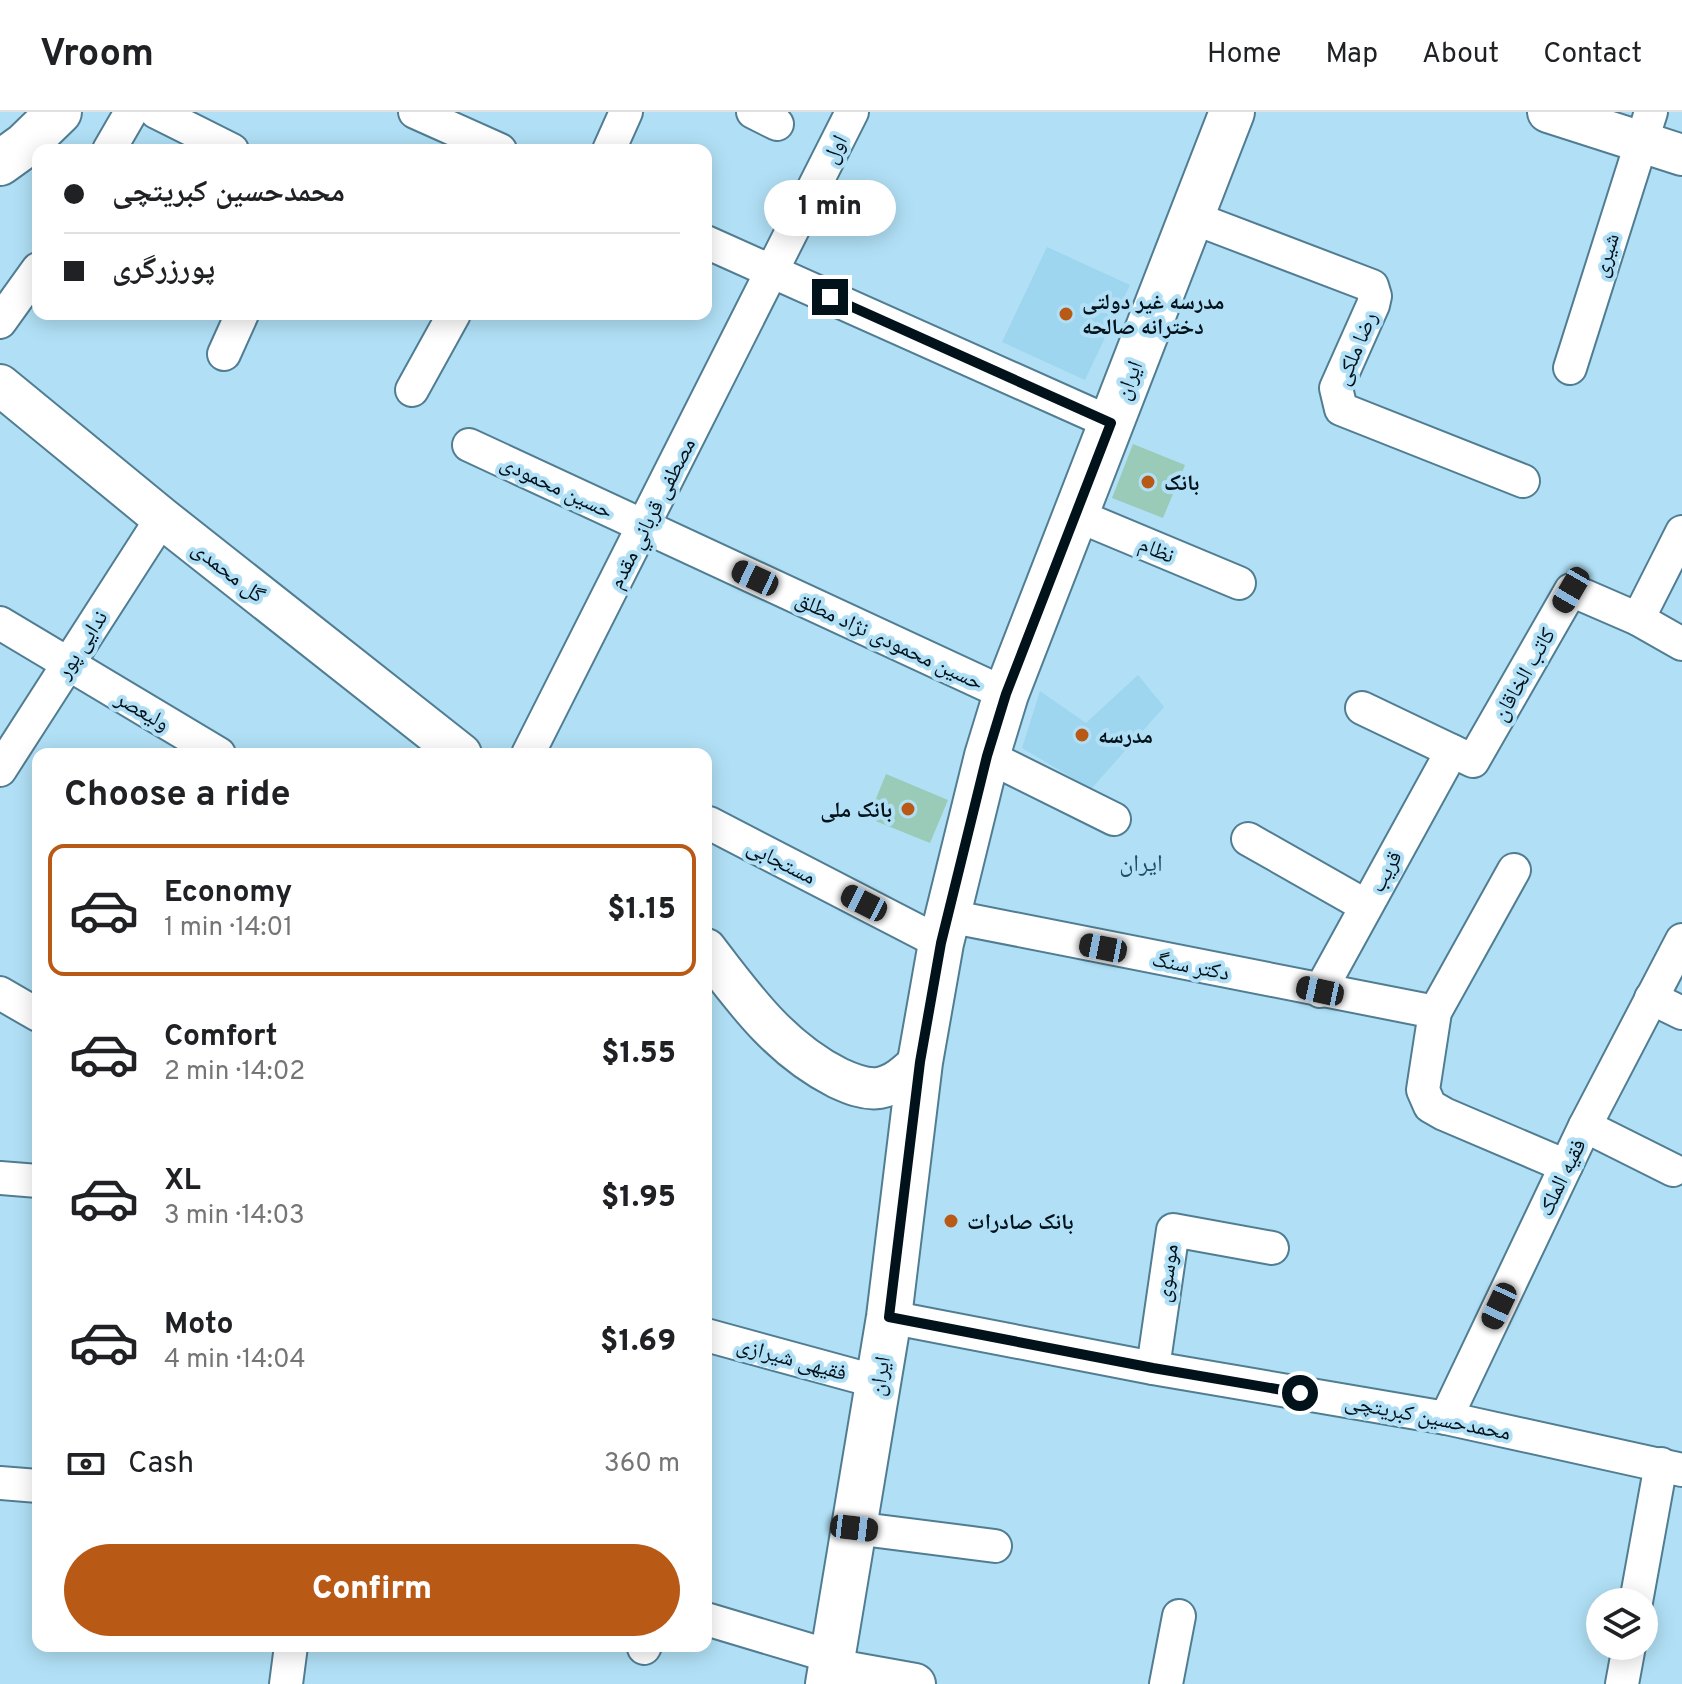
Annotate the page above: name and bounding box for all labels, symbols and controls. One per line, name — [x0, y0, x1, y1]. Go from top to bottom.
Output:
text: Vroom — [40, 31, 154, 80]
text: Home — [1207, 37, 1281, 73]
text: Map — [1325, 37, 1378, 73]
text: About — [1422, 37, 1499, 73]
text: Contact — [1543, 37, 1642, 73]
street label: اول — [818, 131, 855, 169]
text: محمدحسین کبریتچی — [112, 175, 345, 212]
callout: 1 min — [764, 181, 896, 237]
text: 1 min — [798, 191, 862, 224]
street label: شیری — [1588, 230, 1627, 281]
text: پورزرگری — [112, 252, 215, 289]
route end — [812, 279, 848, 315]
place label: مدرسه غیر دولتی دخترانه صالحه — [1082, 290, 1224, 342]
marker: مدرسه غیر دولتی دخترانه صالحه — [1057, 305, 1075, 323]
street label: رضا ملکی — [1330, 308, 1385, 390]
street label: ایران — [1111, 357, 1150, 404]
street label: مصطفی قرباني مقدم — [604, 434, 704, 595]
street label: حسین محمودی — [495, 450, 617, 526]
place label: بانک — [1164, 471, 1199, 498]
marker: بانک — [1139, 473, 1157, 491]
street label: نظام — [1134, 532, 1178, 571]
street label: گل محمدی — [186, 536, 269, 610]
car — [728, 557, 782, 599]
car — [1549, 563, 1593, 617]
street label: حسین محمودی نژاد مطلق — [791, 587, 987, 698]
street label: ندایی پور — [51, 606, 115, 685]
street label: کاتب الخاقان — [1488, 624, 1563, 727]
street label: ولیعصر — [109, 685, 174, 738]
place label: مدرسه — [1098, 724, 1153, 751]
marker: مدرسه — [1073, 726, 1091, 744]
text: Choose a ride — [64, 773, 290, 819]
place label: بانک ملی — [820, 798, 892, 825]
marker: بانک ملی — [899, 800, 917, 818]
street label: مستجابی — [742, 834, 820, 892]
street label: قریب — [1365, 847, 1410, 898]
district label: ایران — [1119, 850, 1163, 880]
icon: car — [68, 874, 140, 946]
text: Economy — [164, 875, 292, 912]
car — [837, 881, 891, 925]
text: $1.15 — [607, 892, 676, 929]
text: 1 min · 14:01 — [164, 912, 293, 945]
car — [1077, 932, 1129, 964]
street label: دکتر سنگ — [1150, 947, 1231, 988]
car — [1294, 974, 1346, 1008]
icon: car — [68, 1018, 140, 1090]
text: Comfort — [164, 1019, 277, 1056]
text: $1.55 — [601, 1036, 676, 1073]
text: 2 min · 14:02 — [164, 1056, 305, 1089]
street label: فقیه الملک — [1533, 1135, 1593, 1221]
icon: car — [68, 1162, 140, 1234]
text: XL — [164, 1163, 201, 1200]
text: $1.95 — [601, 1180, 676, 1217]
text: 3 min · 14:03 — [164, 1200, 305, 1233]
place label: بانک صادرات — [967, 1210, 1074, 1237]
marker: بانک صادرات — [942, 1212, 960, 1230]
street label: موسوی — [1151, 1242, 1186, 1304]
car — [1478, 1279, 1520, 1333]
icon: car — [68, 1306, 140, 1378]
text: Moto — [164, 1307, 234, 1344]
text: $1.69 — [600, 1324, 676, 1361]
street label: فقیهی شیرازی — [733, 1333, 849, 1388]
text: 4 min · 14:04 — [164, 1344, 306, 1377]
street label: ایران — [865, 1355, 898, 1398]
route start — [1282, 1375, 1318, 1411]
street label: محمدحسین کبریتچی — [1342, 1389, 1513, 1448]
icon: cash — [64, 1442, 108, 1486]
text: Cash — [128, 1446, 194, 1483]
text: 360 m — [604, 1448, 680, 1481]
car — [829, 1513, 879, 1543]
button: Confirm — [64, 1544, 680, 1636]
map controls — [1586, 1588, 1658, 1660]
button: layers — [1586, 1588, 1658, 1660]

